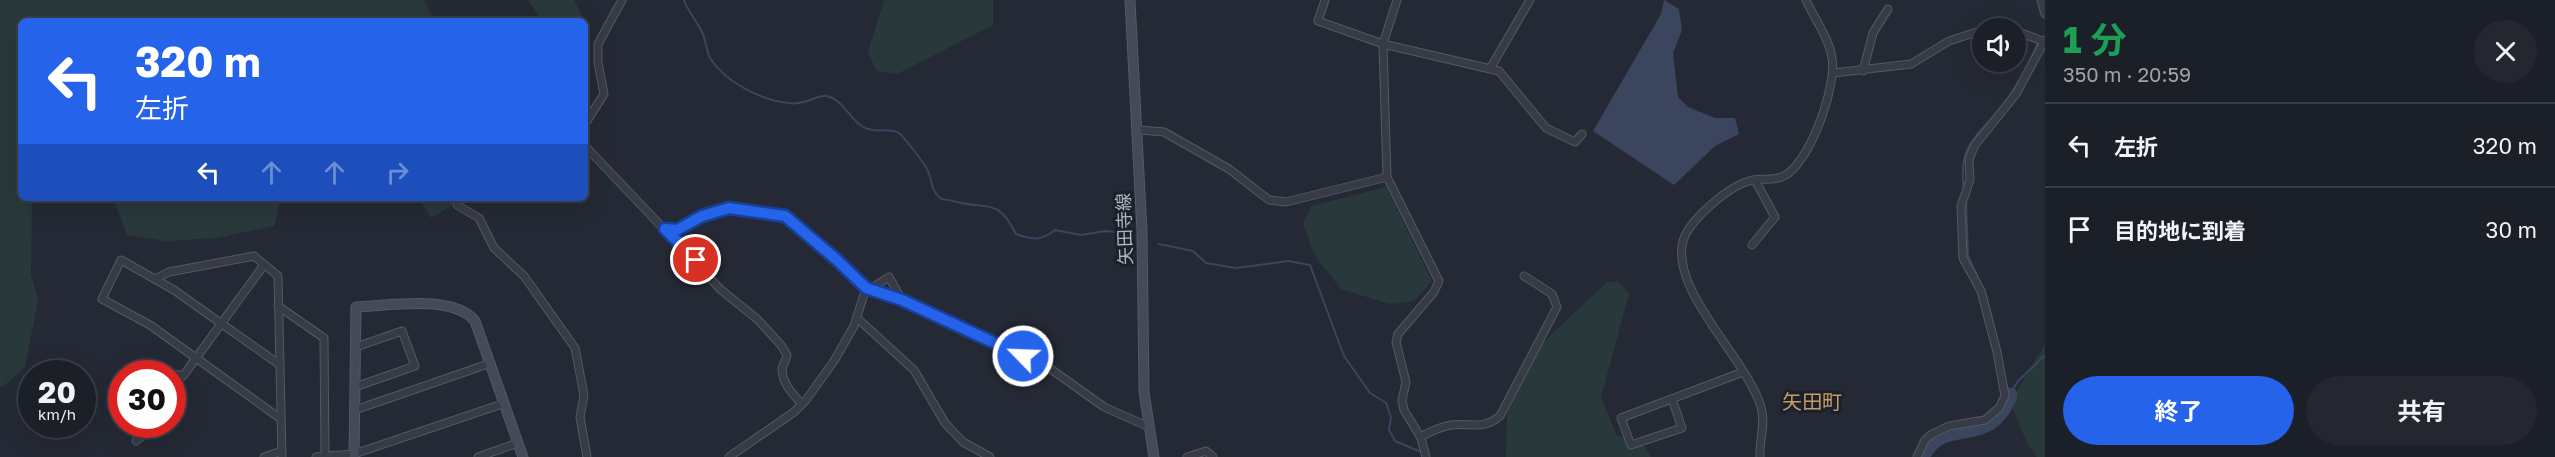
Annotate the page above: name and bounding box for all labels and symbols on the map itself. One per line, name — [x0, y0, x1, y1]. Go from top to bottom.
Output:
street label: 矢田寺線 — [1112, 193, 1136, 265]
pin — [670, 234, 721, 285]
position arrow — [991, 324, 1055, 388]
speed limit sign: 30 — [108, 360, 186, 438]
district label: 矢田町 — [1782, 389, 1842, 413]

